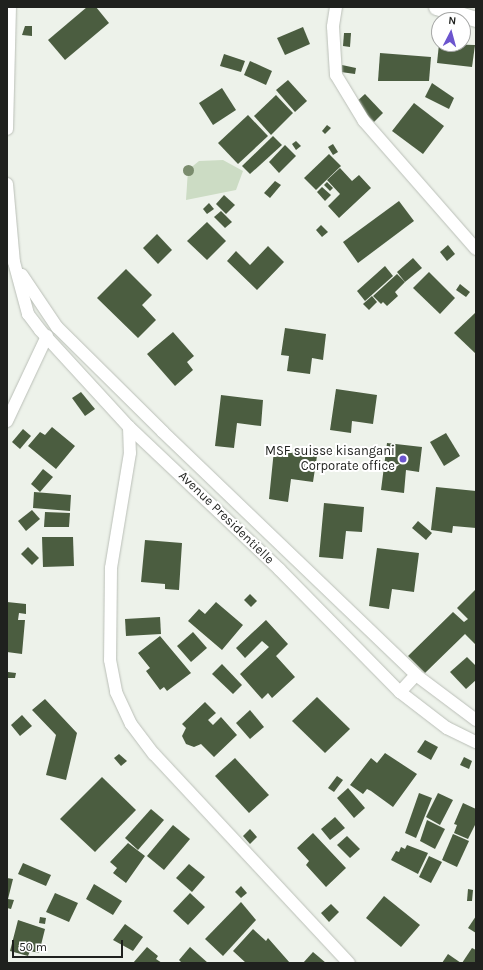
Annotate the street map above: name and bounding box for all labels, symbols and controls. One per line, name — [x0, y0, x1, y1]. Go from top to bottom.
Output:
north arrow — [431, 12, 471, 52]
text: N — [448, 14, 457, 27]
place label: MSF suisse kisangani Corporate office — [265, 444, 395, 475]
marker: MSF suisse kisangani Corporate office — [398, 454, 408, 464]
street label: Avenue Presidentielle — [175, 468, 277, 568]
scale bar — [14, 932, 125, 958]
text: 50 m — [19, 940, 47, 954]

